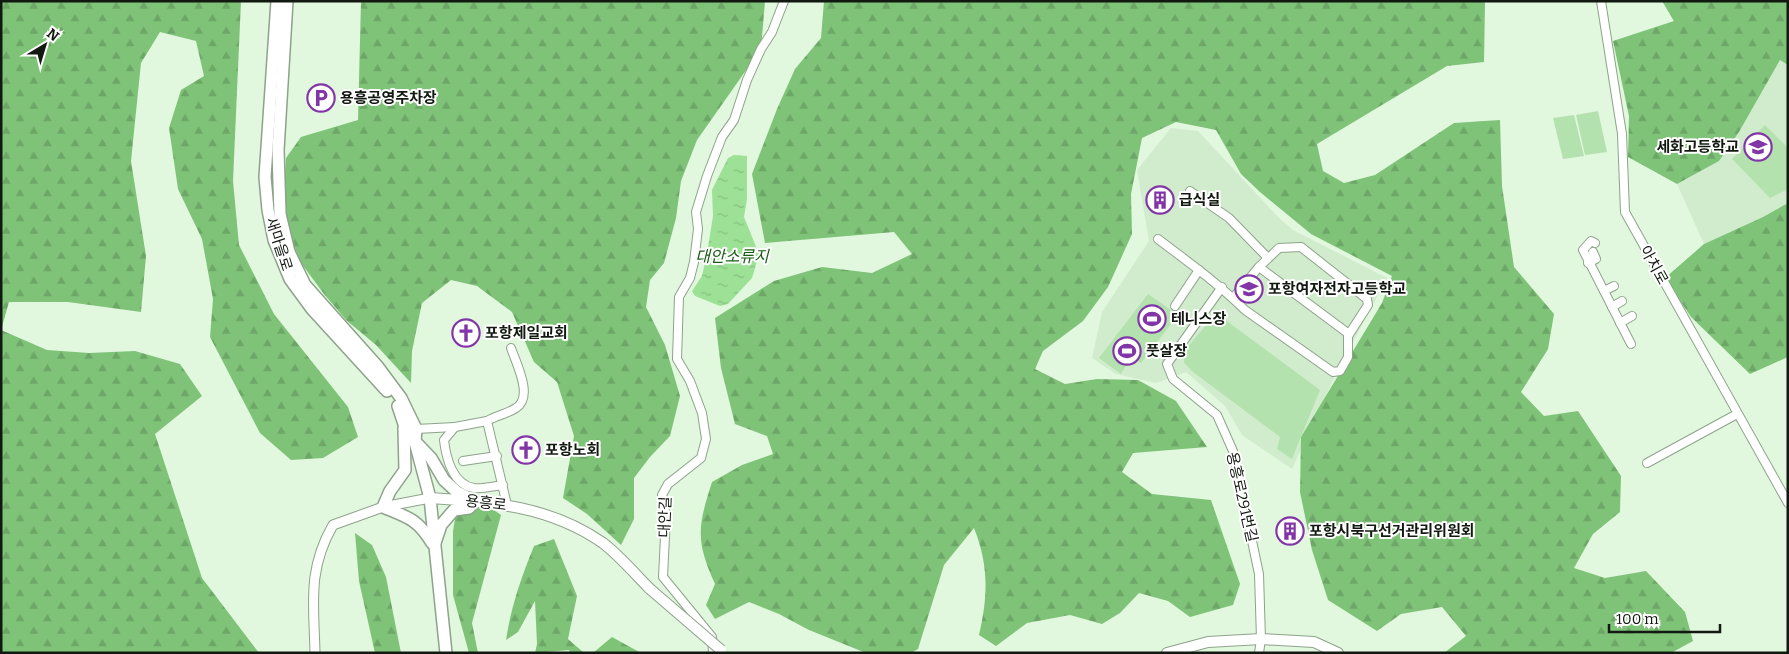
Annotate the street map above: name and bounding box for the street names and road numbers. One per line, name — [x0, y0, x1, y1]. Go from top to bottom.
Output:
street label: 새마을로 — [262, 215, 296, 273]
street label: 아치로 — [1636, 243, 1672, 287]
street label: 용흥로291번길 — [1223, 450, 1261, 544]
street label: 용흥로 — [464, 492, 508, 514]
street label: 대안길 — [655, 496, 675, 538]

